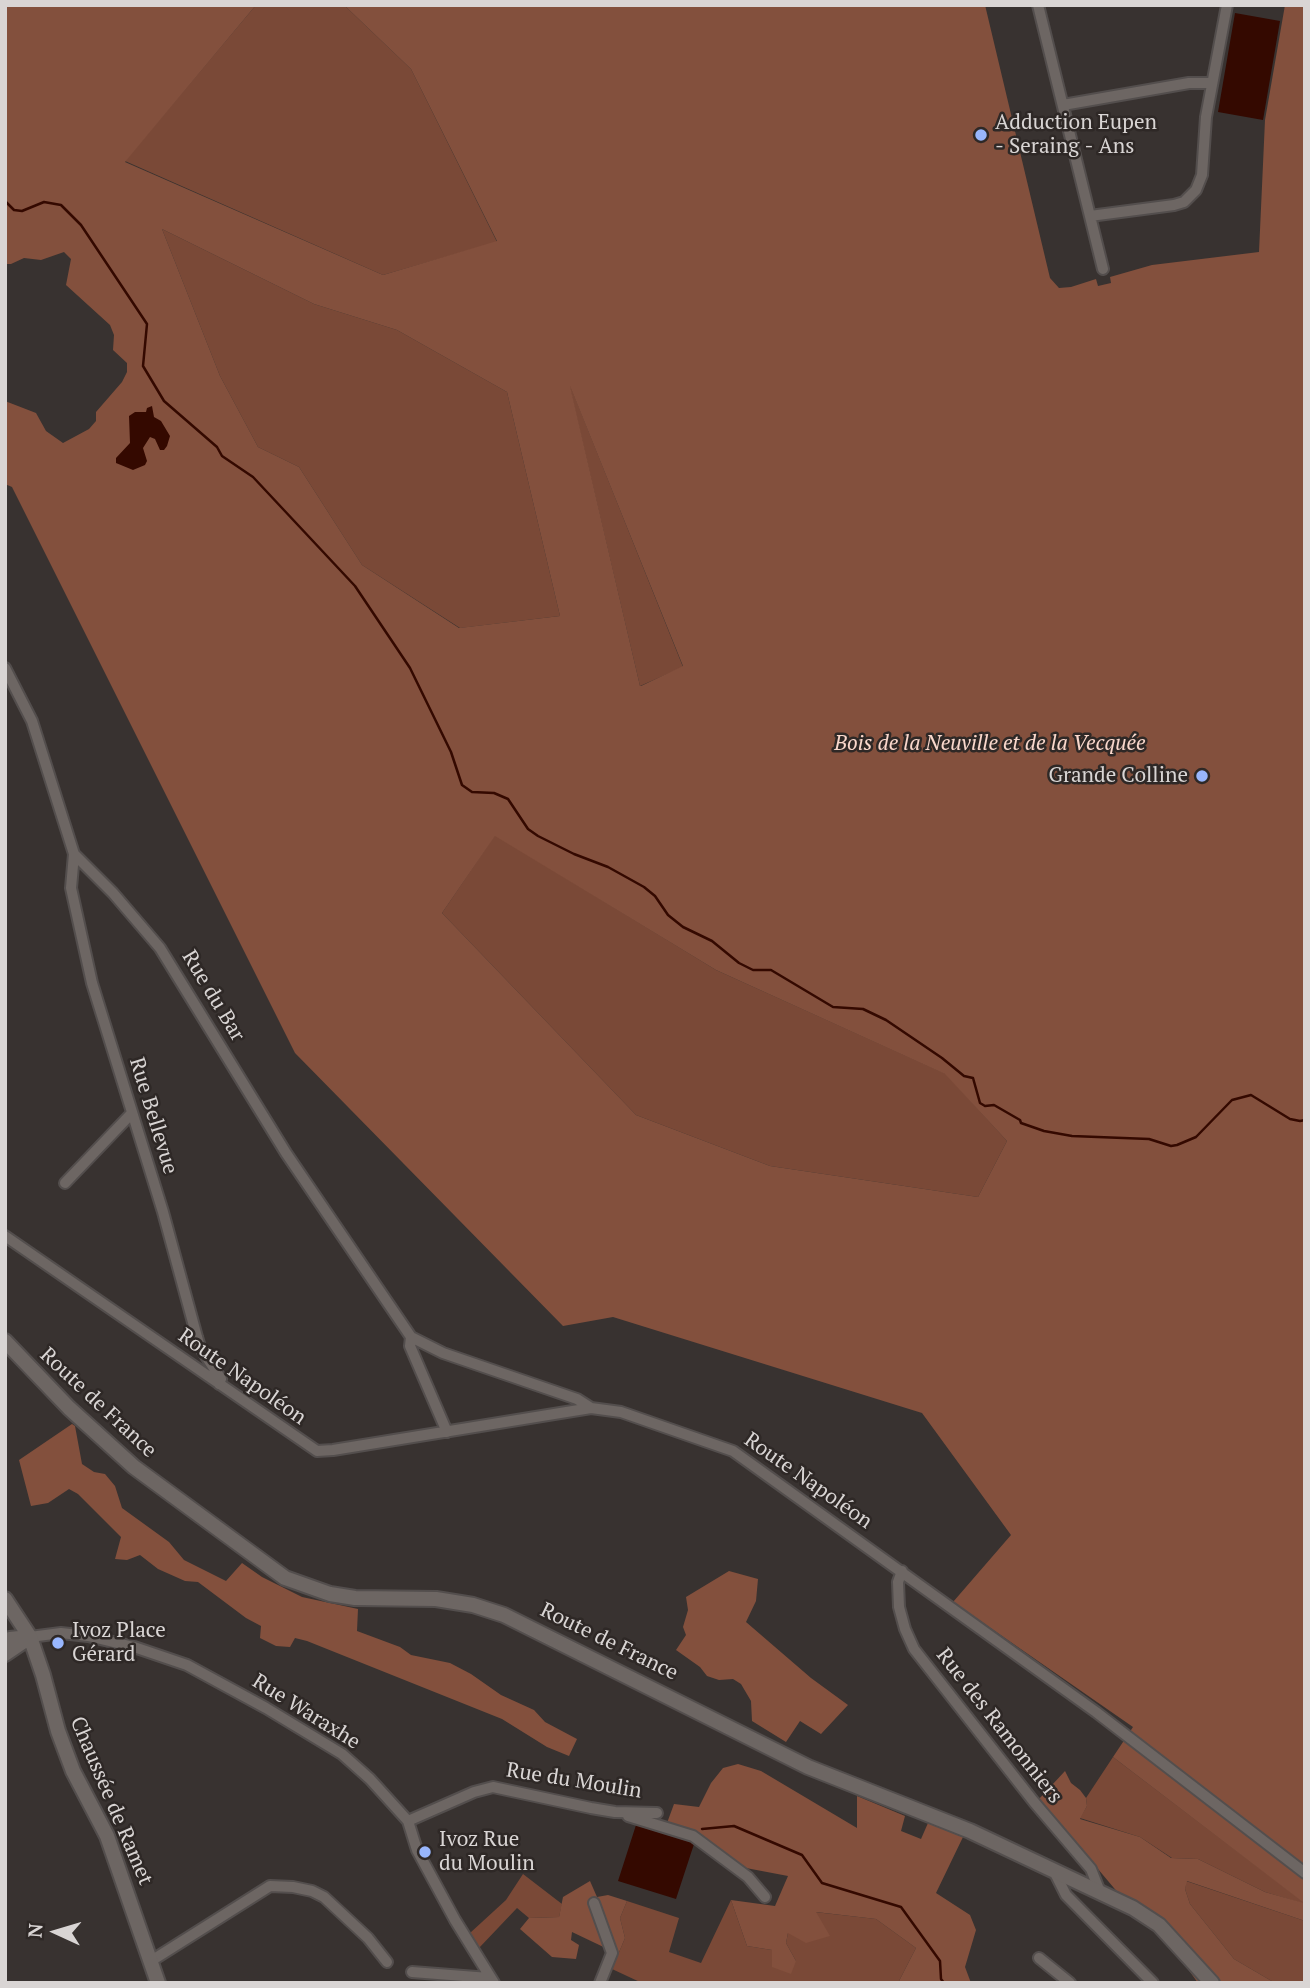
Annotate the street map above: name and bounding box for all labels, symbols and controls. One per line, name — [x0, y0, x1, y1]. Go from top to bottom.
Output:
place label: Adduction Eupen - Seraing - Ans — [995, 110, 1157, 160]
marker: Adduction Eupen - Seraing - Ans — [973, 127, 989, 143]
park label: Bois de la Neuville et de la Vecquée — [834, 731, 1146, 757]
place label: Grande Colline — [1048, 763, 1188, 789]
marker: Grande Colline — [1194, 768, 1210, 784]
street label: Rue du Bar — [176, 946, 250, 1046]
street label: Rue Bellevue — [123, 1055, 183, 1177]
street label: Route Napoléon — [173, 1324, 311, 1430]
street label: Route de France — [35, 1343, 161, 1463]
street label: Route Napoléon — [739, 1428, 877, 1534]
street label: Route de France — [536, 1598, 682, 1686]
place label: Ivoz Place Gérard — [72, 1618, 166, 1668]
marker: Ivoz Place Gérard — [50, 1635, 66, 1651]
street label: Rue des Ramonniers — [931, 1643, 1067, 1809]
street label: Rue Waraxhe — [247, 1669, 365, 1755]
street label: Chaussée de Ramet — [64, 1713, 158, 1889]
street label: Rue du Moulin — [504, 1758, 644, 1804]
place label: Ivoz Rue du Moulin — [439, 1827, 535, 1877]
marker: Ivoz Rue du Moulin — [417, 1844, 433, 1860]
north arrow — [21, 1897, 91, 1967]
text: N — [22, 1922, 48, 1939]

